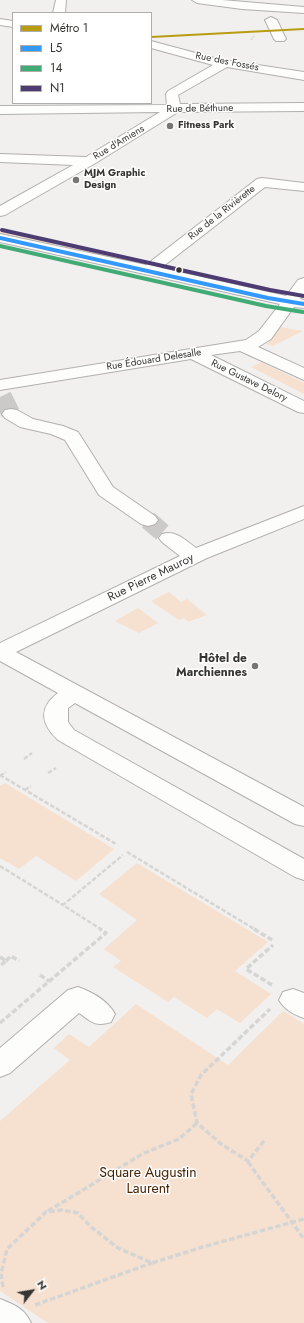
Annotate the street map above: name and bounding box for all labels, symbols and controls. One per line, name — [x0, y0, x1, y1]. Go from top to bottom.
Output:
legend — [12, 12, 152, 104]
text: Métro 1 — [50, 19, 88, 37]
text: L5 — [50, 39, 62, 57]
street label: Rue des Fossés — [194, 50, 260, 74]
text: 14 — [50, 59, 62, 77]
text: N1 — [50, 79, 65, 97]
street label: Rue de Béthune — [166, 102, 234, 116]
place label: Fitness Park — [178, 120, 234, 132]
marker: Fitness Park — [165, 121, 175, 131]
street label: Rue d'Amiens — [91, 123, 147, 163]
place label: MJM Graphic Design — [84, 168, 145, 192]
marker: MJM Graphic Design — [71, 175, 81, 185]
street label: Rue de la Rivièrette — [186, 183, 258, 243]
unlabelled marker — [174, 265, 184, 275]
street label: Rue Édouard Delesalle — [106, 347, 202, 373]
street label: Rue Gustave Delory — [209, 357, 289, 405]
street label: Rue Pierre Mauroy — [106, 551, 196, 605]
place label: Hôtel de Marchiennes — [176, 652, 247, 680]
marker: Hôtel de Marchiennes — [250, 661, 260, 671]
park label: Square Augustin Laurent — [99, 1166, 197, 1198]
north arrow — [12, 1271, 52, 1311]
text: N — [33, 1277, 51, 1293]

